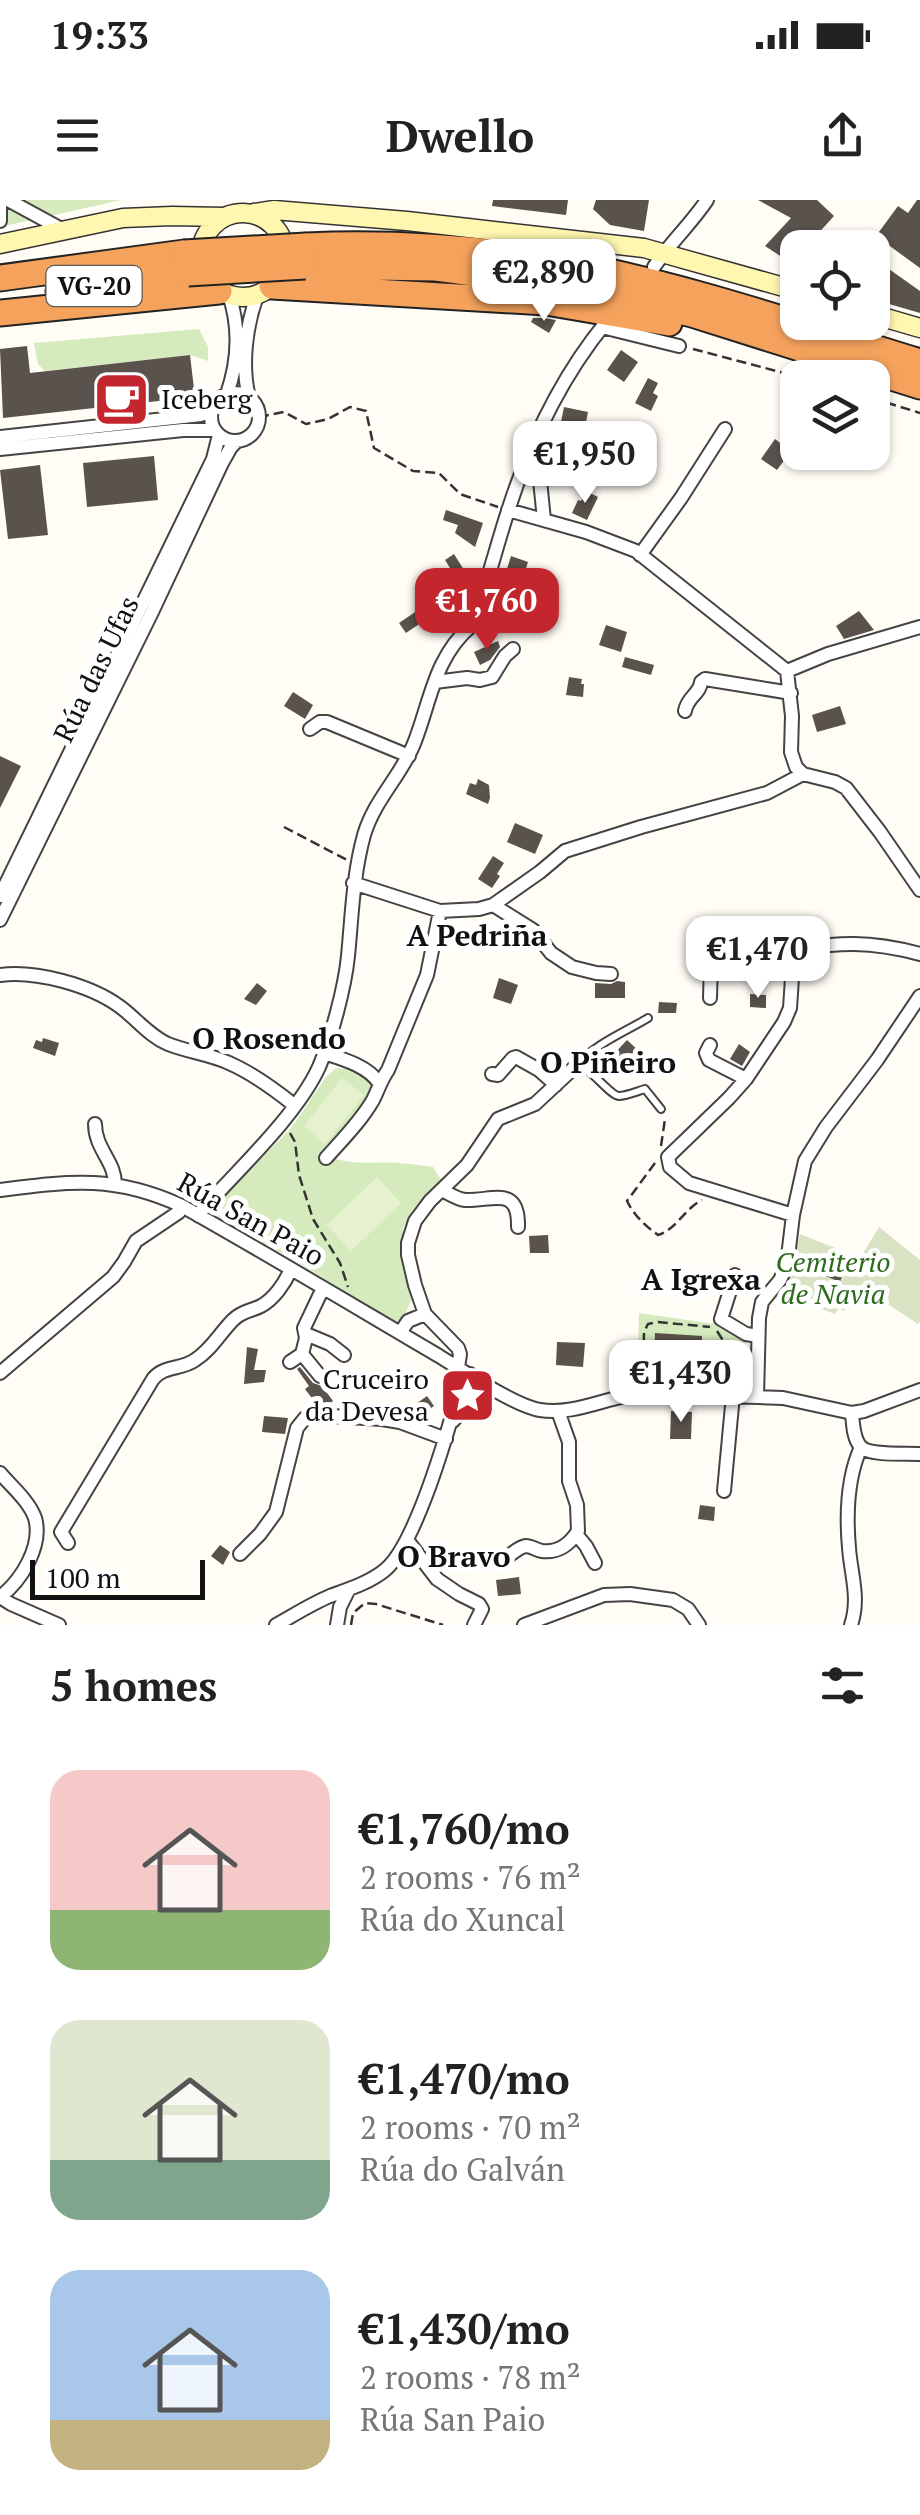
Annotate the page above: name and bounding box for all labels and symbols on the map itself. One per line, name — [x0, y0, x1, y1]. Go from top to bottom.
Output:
pin: €2,890 — [463, 239, 625, 324]
road number: VG-20 — [46, 266, 142, 306]
cafe icon: Iceberg — [92, 369, 152, 429]
place label: Iceberg — [161, 380, 254, 417]
pin: €1,950 — [504, 421, 666, 506]
pin: €1,760 — [406, 568, 568, 653]
street label: Rúa das Ufas — [44, 590, 147, 748]
district label: A Pedriña — [407, 915, 548, 955]
pin: €1,470 — [677, 916, 839, 1001]
district label: O Rosendo — [192, 1018, 346, 1058]
district label: O Piñeiro — [540, 1042, 676, 1082]
street label: Rúa San Paio — [171, 1163, 331, 1274]
park label: Cemiterio de Navia — [775, 1243, 891, 1312]
district label: A Igrexa — [641, 1259, 761, 1299]
pin: €1,430 — [600, 1340, 762, 1425]
place label: Cruceiro da Devesa — [305, 1360, 429, 1429]
place icon: Cruceiro da Devesa — [438, 1365, 498, 1425]
district label: O Bravo — [397, 1536, 511, 1576]
scale bar — [30, 1555, 205, 1600]

